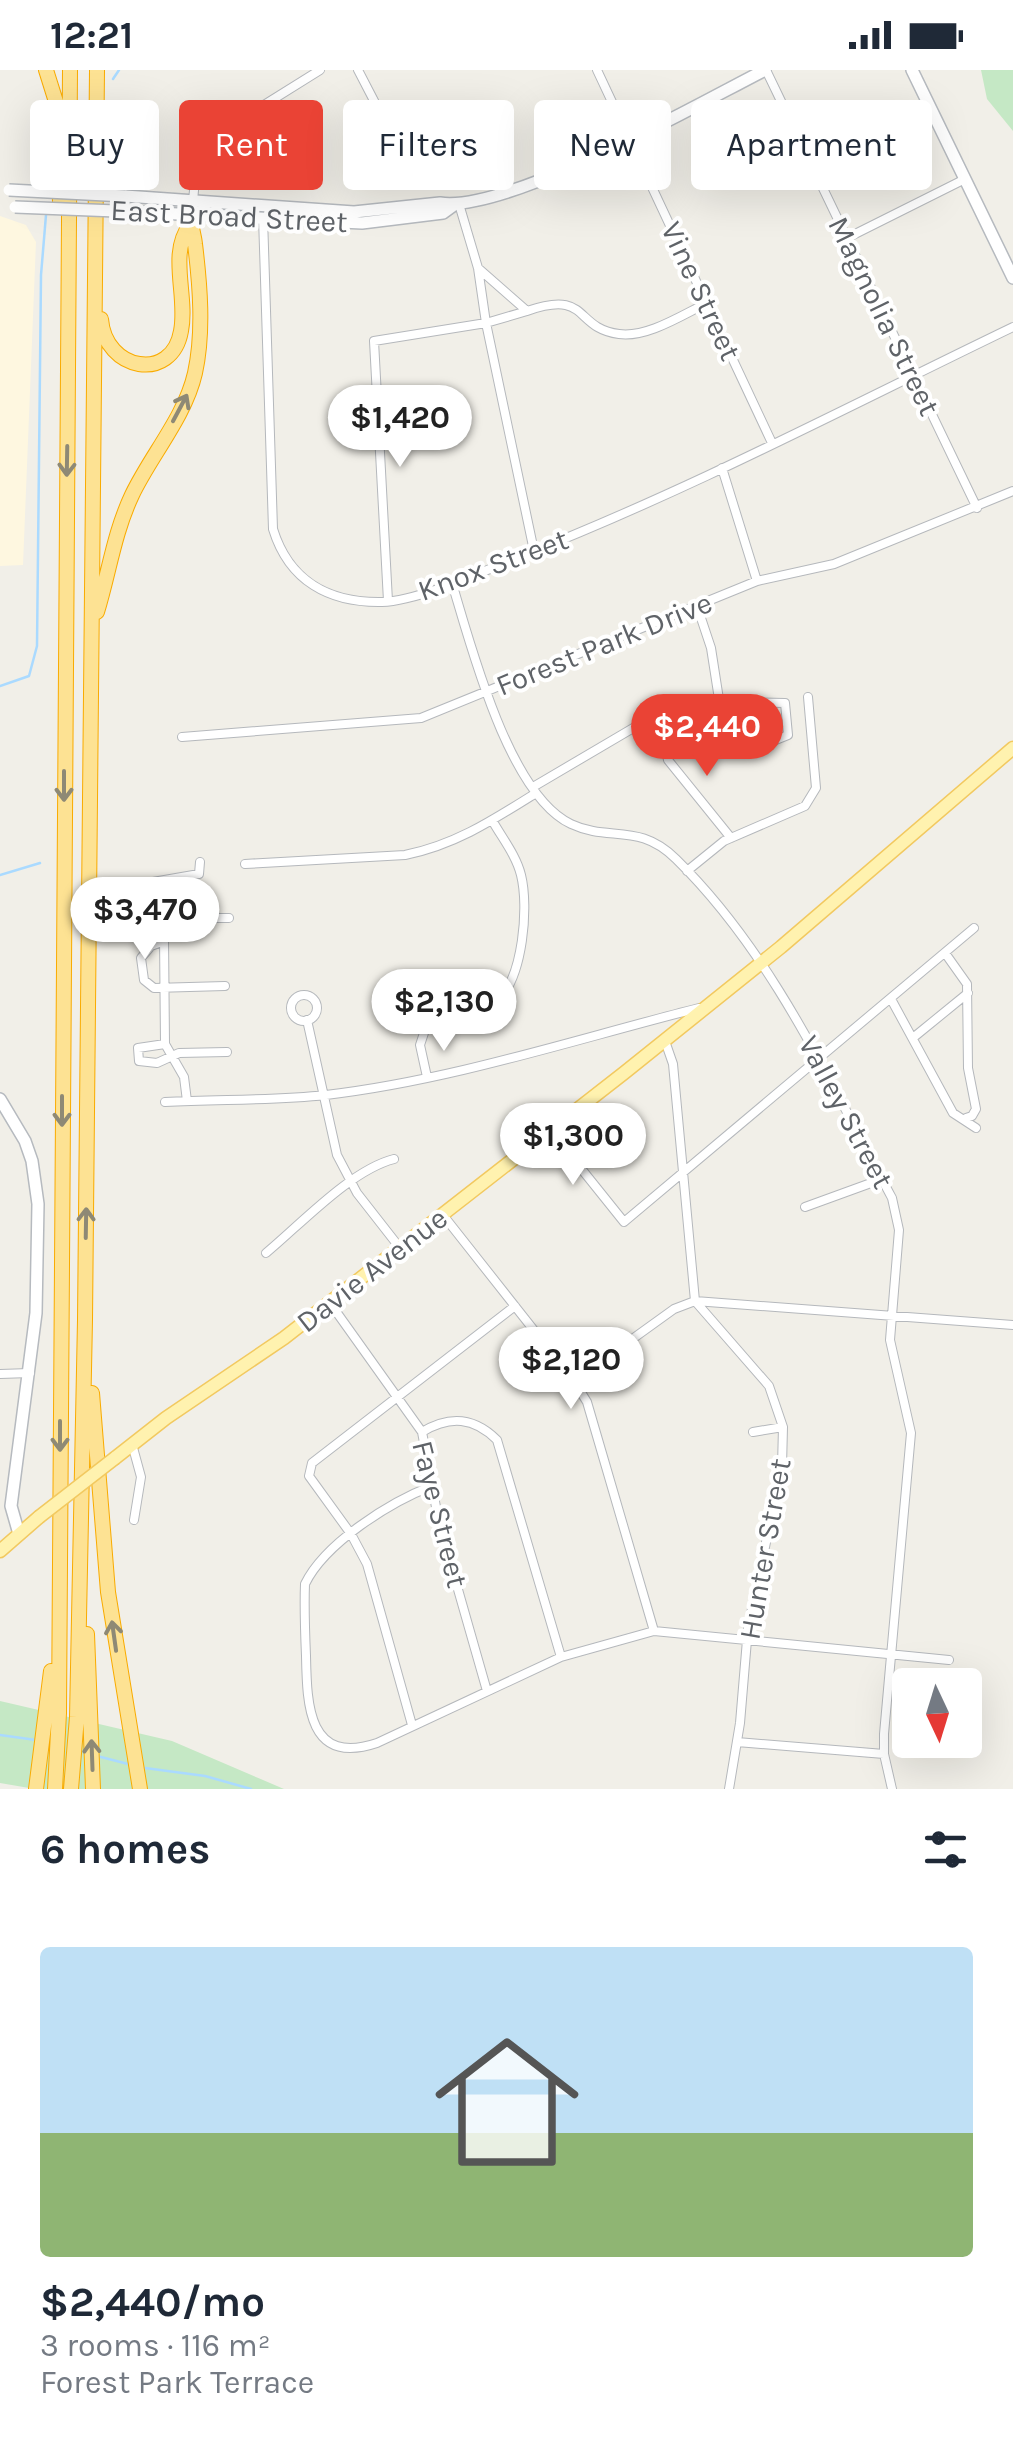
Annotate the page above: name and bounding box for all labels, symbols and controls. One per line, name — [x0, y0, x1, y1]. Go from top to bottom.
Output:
text: 12:21 — [50, 13, 133, 58]
chip: Buy — [30, 100, 159, 190]
chip: Rent — [179, 100, 323, 190]
chip: Filters — [343, 100, 514, 190]
chip: New — [534, 100, 671, 190]
chip: Apartment — [691, 100, 932, 190]
street label: East Broad Street — [110, 192, 348, 240]
street label: Magnolia Street — [820, 211, 948, 421]
street label: Vine Street — [653, 216, 749, 366]
pin: $1,420 — [319, 385, 481, 470]
one-way arrow — [171, 394, 190, 424]
text: $1,420 — [350, 399, 450, 436]
one-way arrow — [57, 445, 76, 477]
street label: Knox Street — [413, 521, 573, 609]
street label: Forest Park Drive — [491, 584, 717, 704]
pin: $2,440 — [626, 694, 788, 779]
text: $2,440 — [653, 708, 761, 745]
one-way arrow — [54, 770, 74, 802]
pin: $3,470 — [64, 877, 226, 962]
text: $3,470 — [92, 891, 198, 928]
pin: $2,130 — [363, 969, 525, 1054]
text: $2,130 — [393, 983, 495, 1020]
street label: Valley Street — [791, 1029, 901, 1195]
one-way arrow — [52, 1094, 72, 1127]
pin: $1,300 — [492, 1103, 654, 1188]
text: $1,300 — [522, 1117, 624, 1154]
street label: Davie Avenue — [289, 1200, 455, 1340]
one-way arrow — [76, 1207, 96, 1240]
pin: $2,120 — [490, 1327, 652, 1412]
text: $2,120 — [521, 1341, 621, 1378]
one-way arrow — [50, 1418, 70, 1451]
street label: Faye Street — [404, 1437, 476, 1591]
street label: Hunter Street — [731, 1456, 799, 1642]
one-way arrow — [105, 1620, 123, 1653]
north arrow — [892, 1668, 982, 1758]
map controls — [892, 1668, 982, 1758]
one-way arrow — [82, 1739, 101, 1771]
icon: filters — [918, 1822, 973, 1877]
text: 6 homes — [40, 1824, 210, 1874]
icon: home — [417, 2012, 597, 2192]
text: $2,440/mo — [40, 2277, 265, 2327]
text: 3 rooms · 116 m² — [40, 2327, 271, 2364]
text: Forest Park Terrace — [40, 2364, 314, 2401]

